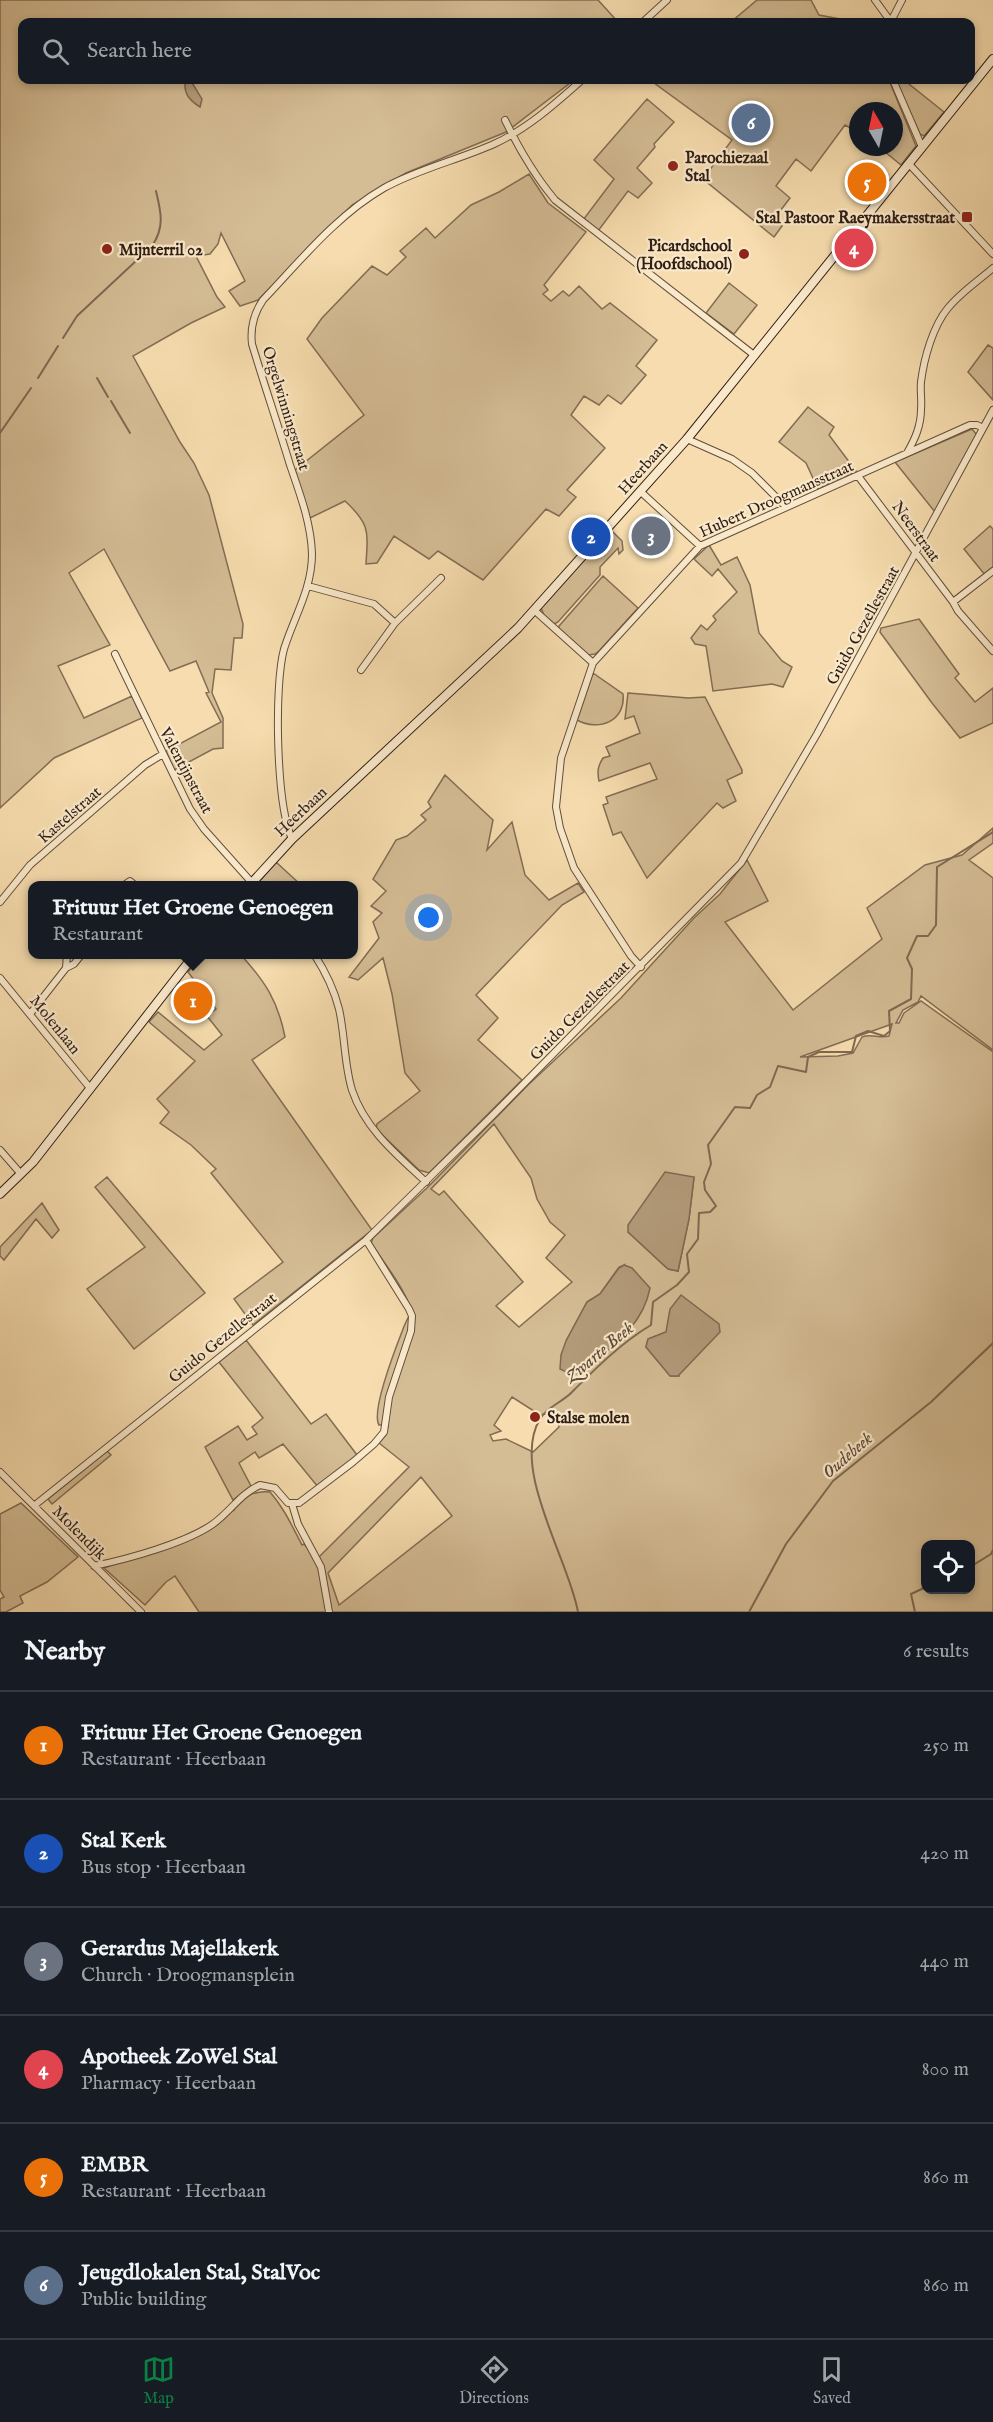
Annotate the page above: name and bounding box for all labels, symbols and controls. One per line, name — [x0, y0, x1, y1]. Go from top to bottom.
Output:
search box — [18, 18, 975, 84]
icon: search — [39, 35, 72, 68]
text: Search here — [87, 37, 192, 65]
pin: 6 — [732, 100, 771, 146]
north arrow — [849, 102, 903, 156]
place label: Parochiezaal Stal — [685, 149, 769, 187]
marker: Parochiezaal Stal — [666, 159, 680, 173]
pin: 5 — [848, 160, 886, 204]
place label: Stal Pastoor Raeymakersstraat — [756, 209, 956, 229]
marker: Stal Pastoor Raeymakersstraat — [960, 210, 974, 224]
pin: 4 — [834, 226, 874, 270]
place label: Picardschool (Hoofdschool) — [636, 237, 733, 275]
place label: Mijnterril 02 — [119, 241, 203, 261]
marker: Mijnterril 02 — [100, 242, 114, 256]
marker: Picardschool (Hoofdschool) — [737, 247, 751, 261]
street label: Orgelwinningstraat — [257, 344, 314, 474]
street label: Heerbaan — [614, 437, 673, 499]
street label: Hubert Droogmansstraat — [696, 457, 858, 543]
street label: Neerstraat — [887, 498, 944, 567]
pin: 2 — [572, 514, 610, 560]
pin: 3 — [632, 514, 670, 558]
street label: Guido Gezellestraat — [823, 563, 905, 689]
street label: Valentijnstraat — [154, 723, 217, 818]
street label: Kastelstraat — [34, 782, 107, 849]
street label: Heerbaan — [271, 783, 332, 842]
popup — [28, 881, 358, 959]
text: Frituur Het Groene Genoegen — [52, 894, 334, 922]
your location — [414, 903, 443, 932]
text: Restaurant — [52, 922, 143, 947]
street label: Guido Gezellestraat — [526, 957, 635, 1066]
pin: 1 — [174, 978, 212, 1024]
street label: Molenlaan — [25, 992, 85, 1059]
street label: Guido Gezellestraat — [165, 1289, 282, 1388]
water label: Zwarte Beek — [559, 1318, 639, 1390]
place label: Stalse molen — [547, 1409, 630, 1429]
marker: Stalse molen — [528, 1410, 542, 1424]
water label: Oudebeek — [818, 1428, 878, 1484]
street label: Molendijk — [47, 1502, 110, 1565]
map controls — [921, 1540, 975, 1594]
button: locate — [921, 1540, 975, 1594]
text: Nearby — [24, 1635, 105, 1668]
text: 6 results — [903, 1639, 969, 1664]
text: Frituur Het Groene Genoegen — [81, 1719, 362, 1747]
text: 1 — [40, 1733, 47, 1758]
text: 250 m — [923, 1733, 969, 1758]
text: Restaurant · Heerbaan — [81, 1747, 266, 1772]
text: Stal Kerk — [81, 1827, 166, 1855]
text: 2 — [39, 1841, 48, 1866]
text: 420 m — [920, 1841, 969, 1866]
text: Bus stop · Heerbaan — [81, 1855, 246, 1880]
text: Gerardus Majellakerk — [81, 1935, 278, 1963]
text: 3 — [40, 1949, 47, 1974]
text: 440 m — [920, 1949, 969, 1974]
text: Church · Droogmansplein — [81, 1963, 295, 1988]
text: Apotheek ZoWel Stal — [81, 2043, 277, 2071]
text: 4 — [39, 2057, 48, 2082]
text: 800 m — [922, 2057, 969, 2082]
text: Pharmacy · Heerbaan — [81, 2071, 256, 2096]
text: EMBR — [81, 2151, 148, 2179]
text: 5 — [40, 2165, 47, 2190]
text: 860 m — [923, 2165, 969, 2190]
text: Restaurant · Heerbaan — [81, 2179, 266, 2204]
text: Jeugdlokalen Stal, StalVoc — [81, 2259, 320, 2287]
text: 6 — [39, 2273, 48, 2298]
text: 860 m — [923, 2273, 969, 2298]
text: Public building — [81, 2287, 206, 2312]
tab: Map — [142, 2353, 175, 2409]
tab: Directions — [459, 2353, 529, 2409]
tab: Saved — [813, 2353, 851, 2409]

